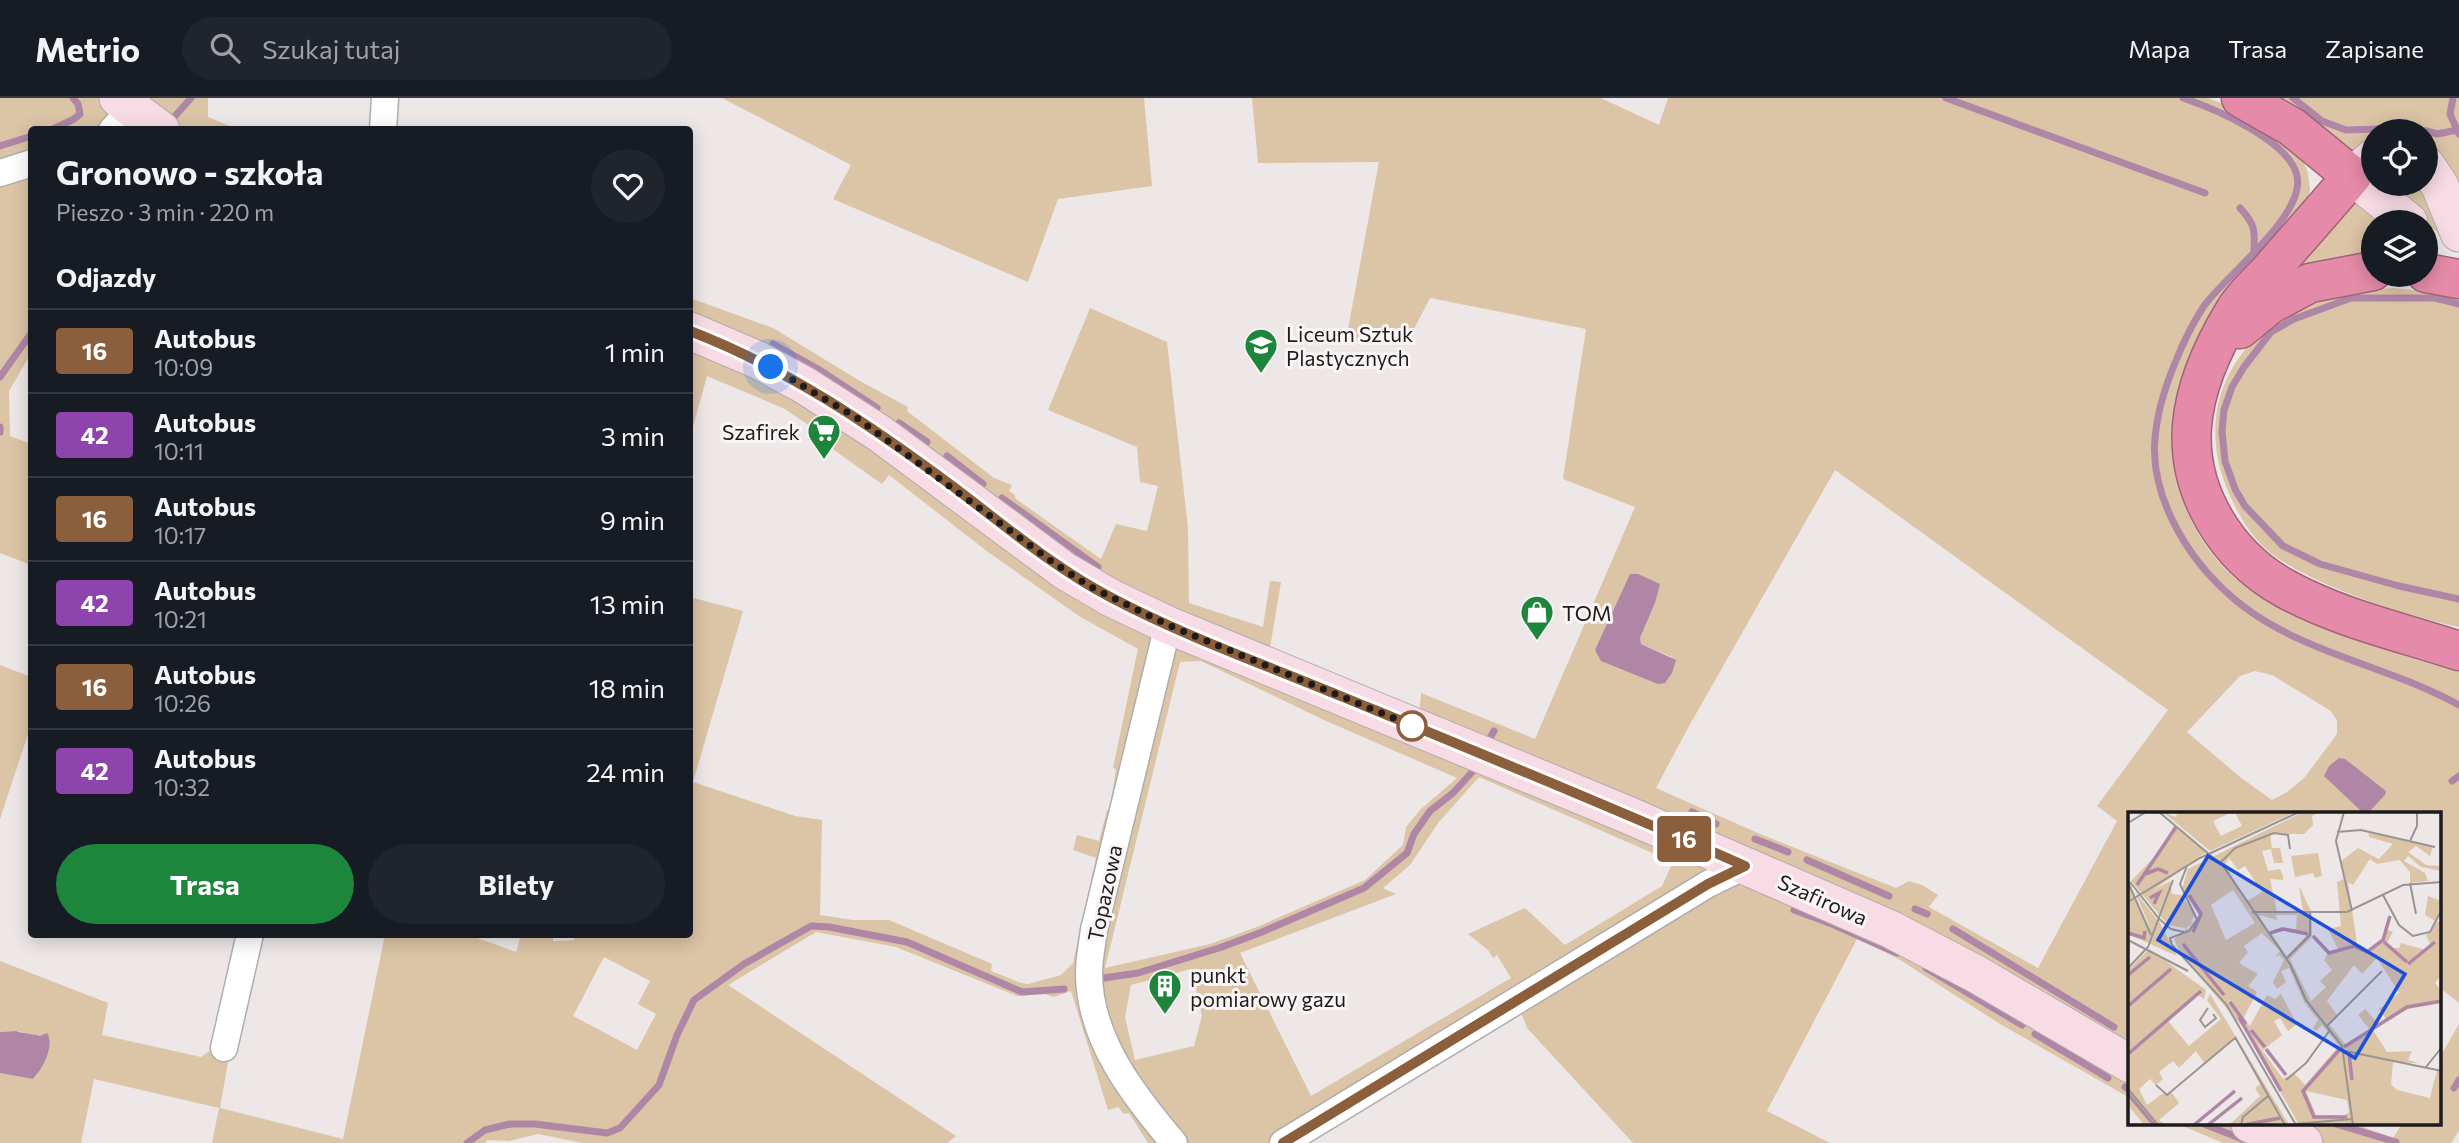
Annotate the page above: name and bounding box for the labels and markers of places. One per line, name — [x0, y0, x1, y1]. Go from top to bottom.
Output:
place label: Liceum Sztuk Plastycznych — [1286, 321, 1413, 370]
school or university icon: Liceum Sztuk Plastycznych — [1242, 326, 1280, 375]
supermarket icon: Szafirek — [805, 412, 843, 461]
place label: Szafirek — [722, 419, 800, 444]
shop icon: TOM — [1518, 593, 1556, 642]
place label: TOM — [1562, 600, 1612, 625]
unlabelled marker — [1397, 711, 1427, 741]
place label: punkt pomiarowy gazu — [1190, 962, 1346, 1011]
building icon: punkt pomiarowy gazu — [1146, 967, 1184, 1016]

